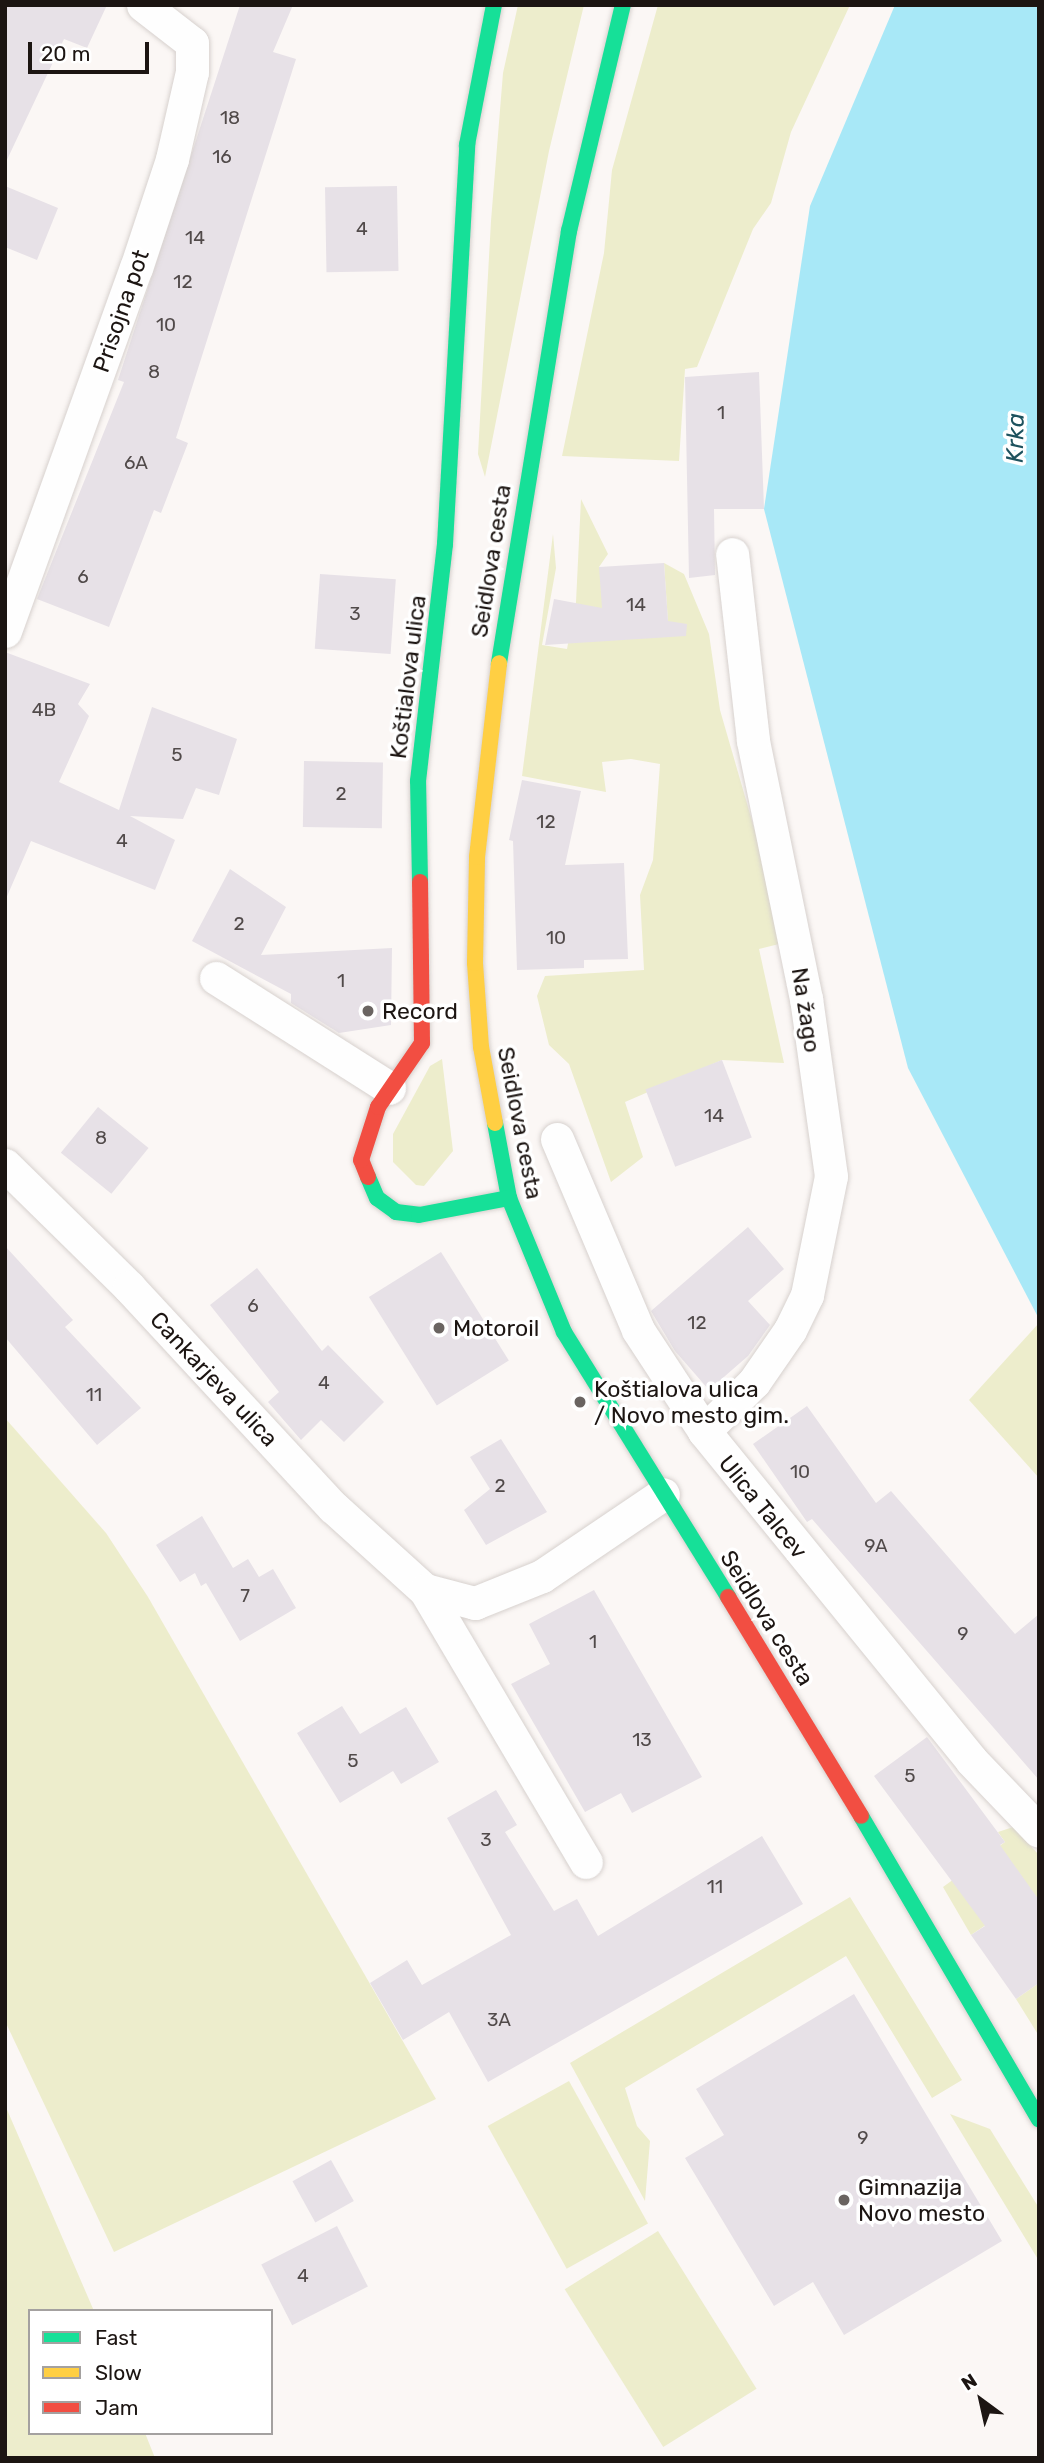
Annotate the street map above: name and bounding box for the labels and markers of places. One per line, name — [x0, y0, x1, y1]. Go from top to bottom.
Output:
place label: Record — [382, 997, 458, 1025]
marker: Record — [360, 1003, 376, 1019]
place label: Motoroil — [453, 1314, 539, 1342]
marker: Motoroil — [431, 1320, 447, 1336]
place label: Koštialova ulica / Novo mesto gim. — [594, 1375, 789, 1429]
marker: Koštialova ulica / Novo mesto gim. — [572, 1394, 588, 1410]
place label: Gimnazija Novo mesto — [858, 2173, 985, 2227]
marker: Gimnazija Novo mesto — [836, 2192, 852, 2208]

